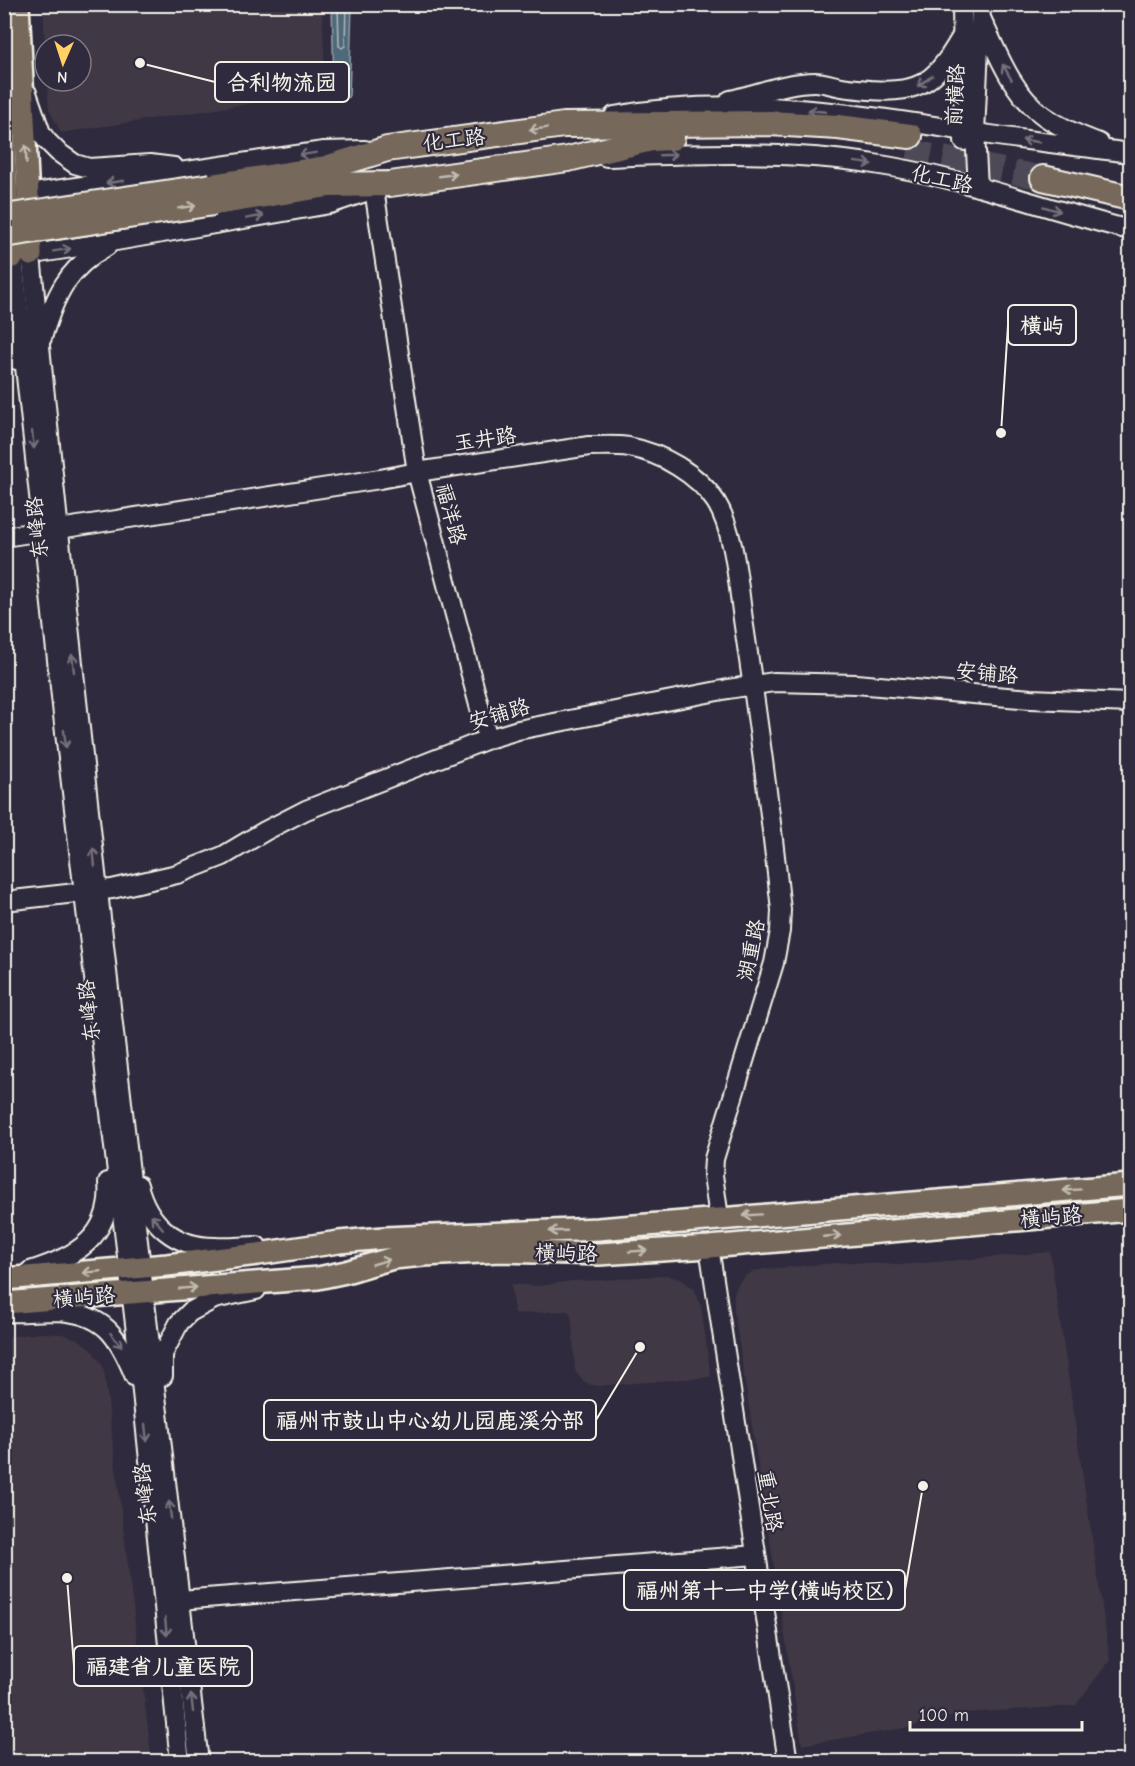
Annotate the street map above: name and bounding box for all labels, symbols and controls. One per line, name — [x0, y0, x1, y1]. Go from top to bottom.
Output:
north arrow — [33, 33, 93, 93]
callout: 合利物流园 — [215, 62, 349, 102]
street label: 前横路 — [941, 63, 969, 127]
one-way arrow — [1001, 64, 1013, 81]
text: N — [57, 68, 68, 86]
text: 合利物流园 — [227, 70, 337, 96]
one-way arrow — [917, 75, 933, 87]
one-way arrow — [808, 105, 827, 116]
street label: 化工路 — [421, 124, 487, 156]
one-way arrow — [528, 124, 548, 135]
one-way arrow — [1021, 135, 1041, 146]
one-way arrow — [20, 145, 31, 165]
one-way arrow — [299, 148, 318, 159]
one-way arrow — [658, 149, 678, 161]
one-way arrow — [853, 157, 872, 168]
street label: 化工路 — [909, 160, 975, 198]
one-way arrow — [438, 170, 458, 181]
one-way arrow — [106, 177, 126, 188]
one-way arrow — [176, 201, 196, 212]
one-way arrow — [1042, 204, 1061, 215]
one-way arrow — [244, 211, 264, 222]
one-way arrow — [52, 244, 72, 255]
callout: 横屿 — [1008, 305, 1076, 345]
text: 横屿 — [1020, 313, 1064, 339]
street label: 玉井路 — [452, 423, 518, 455]
one-way arrow — [28, 430, 39, 450]
street label: 福洋路 — [431, 480, 471, 548]
street label: 东峰路 — [22, 495, 52, 561]
one-way arrow — [67, 654, 78, 674]
street label: 安铺路 — [955, 658, 1019, 688]
street label: 安铺路 — [465, 694, 533, 734]
one-way arrow — [60, 728, 71, 748]
one-way arrow — [89, 848, 100, 867]
street label: 湖重路 — [733, 917, 769, 983]
street label: 东峰路 — [74, 978, 104, 1044]
one-way arrow — [1063, 1185, 1083, 1196]
street label: 横屿路 — [1019, 1202, 1083, 1232]
one-way arrow — [743, 1210, 763, 1221]
one-way arrow — [150, 1215, 164, 1230]
one-way arrow — [548, 1225, 568, 1236]
one-way arrow — [822, 1230, 842, 1241]
street label: 横屿路 — [534, 1240, 598, 1266]
one-way arrow — [628, 1246, 648, 1257]
one-way arrow — [371, 1256, 390, 1267]
one-way arrow — [83, 1267, 103, 1278]
street label: 横屿路 — [52, 1282, 116, 1312]
one-way arrow — [178, 1283, 198, 1294]
one-way arrow — [110, 1332, 123, 1348]
callout: 福州市鼓山中心幼儿园鹿溪分部 — [264, 1400, 596, 1440]
text: 福州市鼓山中心幼儿园鹿溪分部 — [276, 1408, 584, 1434]
one-way arrow — [141, 1422, 152, 1442]
street label: 东峰路 — [129, 1461, 161, 1527]
street label: 重北路 — [753, 1468, 787, 1534]
one-way arrow — [164, 1500, 175, 1520]
callout: 福州第十一中学(横屿校区) — [624, 1570, 905, 1610]
text: 福州第十一中学(横屿校区) — [636, 1578, 894, 1604]
one-way arrow — [161, 1616, 172, 1636]
callout: 福建省儿童医院 — [74, 1646, 252, 1686]
text: 福建省儿童医院 — [86, 1654, 240, 1680]
one-way arrow — [186, 1694, 197, 1714]
scale bar — [910, 1694, 1082, 1732]
text: 100 m — [919, 1705, 969, 1726]

